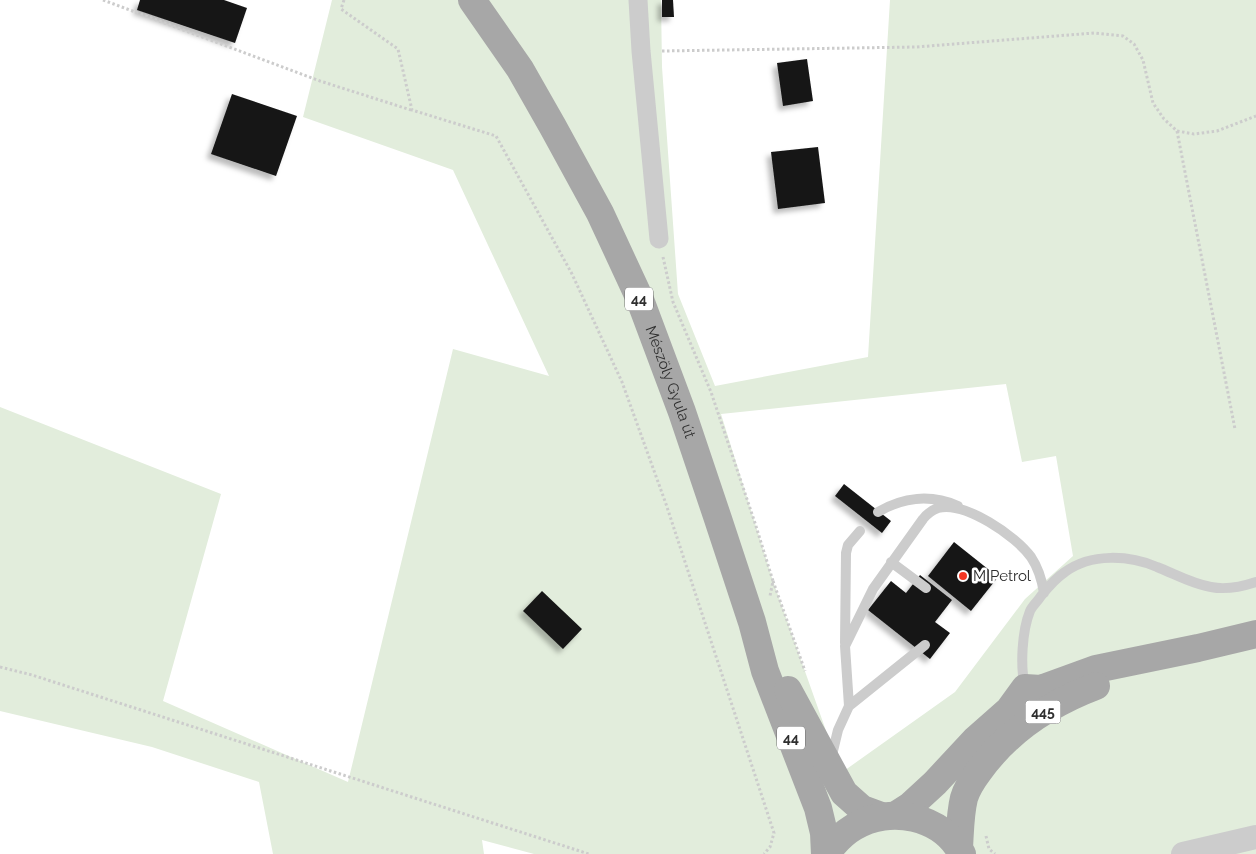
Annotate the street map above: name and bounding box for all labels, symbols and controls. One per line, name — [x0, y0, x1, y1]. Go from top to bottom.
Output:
road number: 44 — [625, 288, 653, 310]
street label: Mészöly Gyula út — [642, 323, 699, 440]
place label: M Petrol — [973, 567, 1032, 585]
marker: M Petrol — [957, 570, 969, 582]
road number: 445 — [1026, 700, 1060, 724]
road number: 44 — [777, 726, 805, 750]

